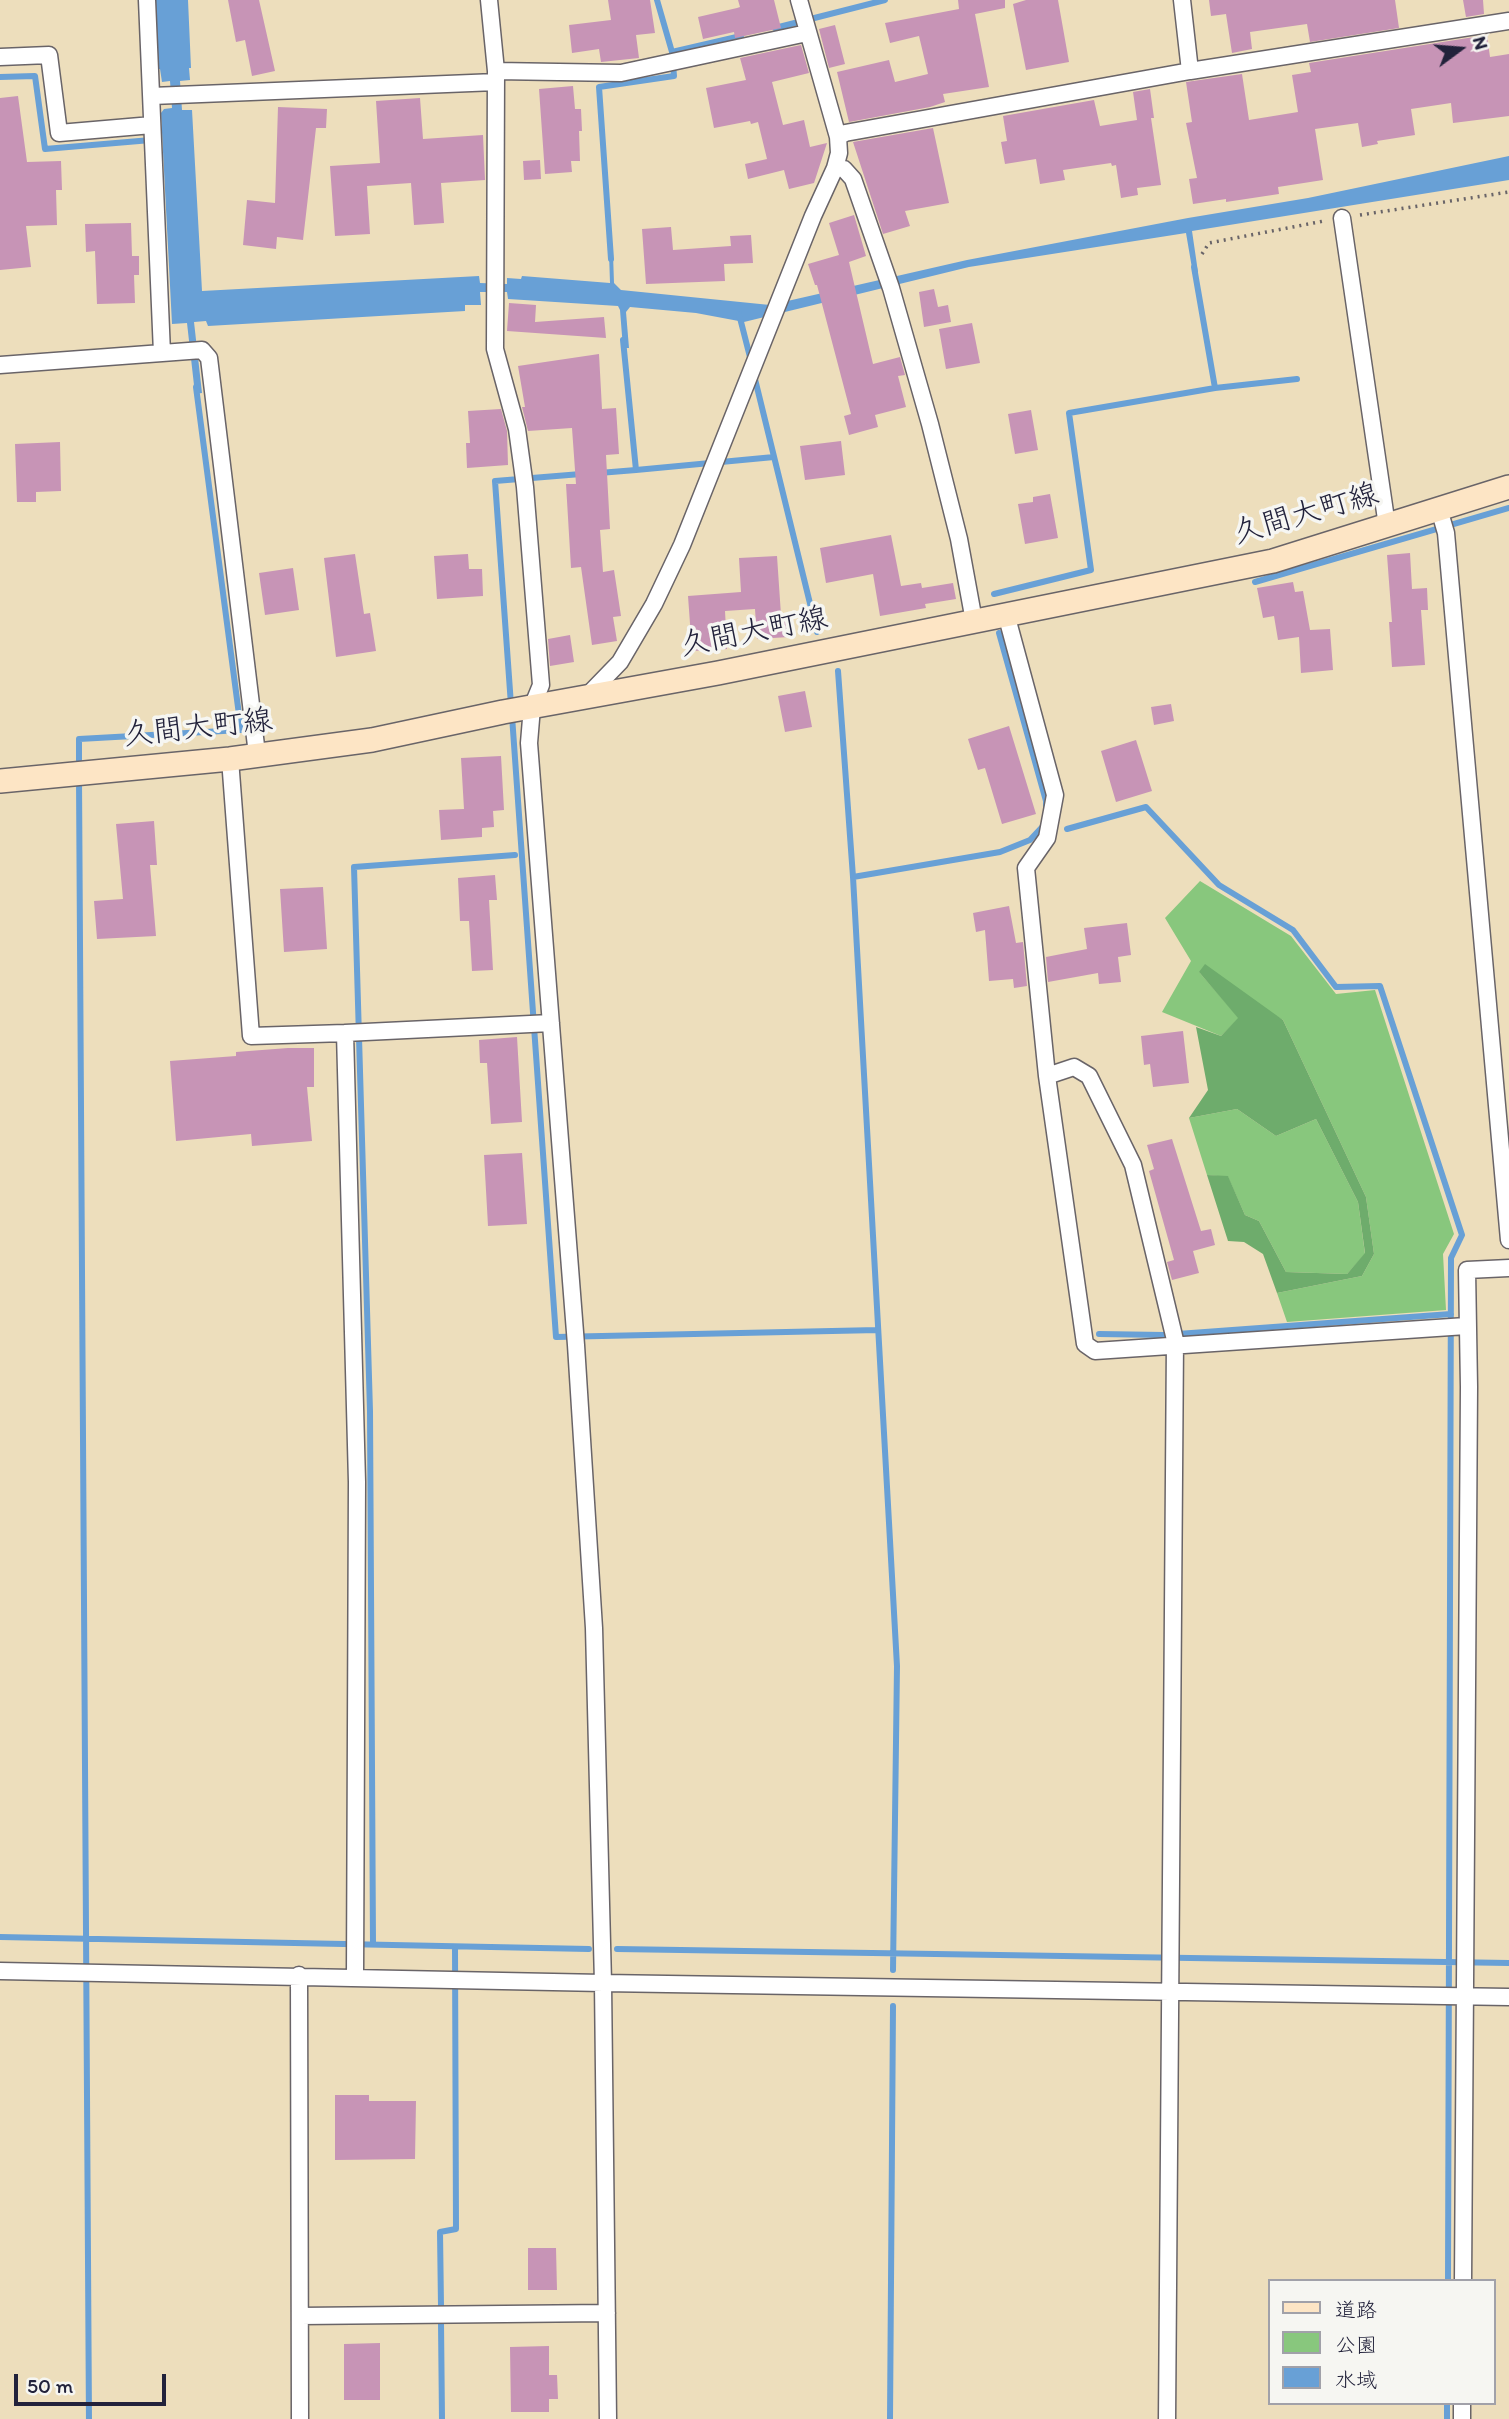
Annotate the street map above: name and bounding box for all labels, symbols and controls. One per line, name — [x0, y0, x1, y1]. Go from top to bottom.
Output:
north arrow — [1425, 14, 1495, 84]
text: N — [1468, 34, 1493, 52]
street label: 久間大町線 — [1229, 477, 1383, 553]
street label: 久間大町線 — [677, 601, 831, 665]
street label: 久間大町線 — [122, 703, 274, 755]
legend — [1268, 2279, 1495, 2405]
text: 道路 — [1335, 2297, 1377, 2322]
text: 公園 — [1335, 2332, 1377, 2357]
scale bar — [18, 2360, 170, 2404]
text: 水域 — [1335, 2367, 1377, 2392]
text: 50 m — [27, 2373, 73, 2398]

